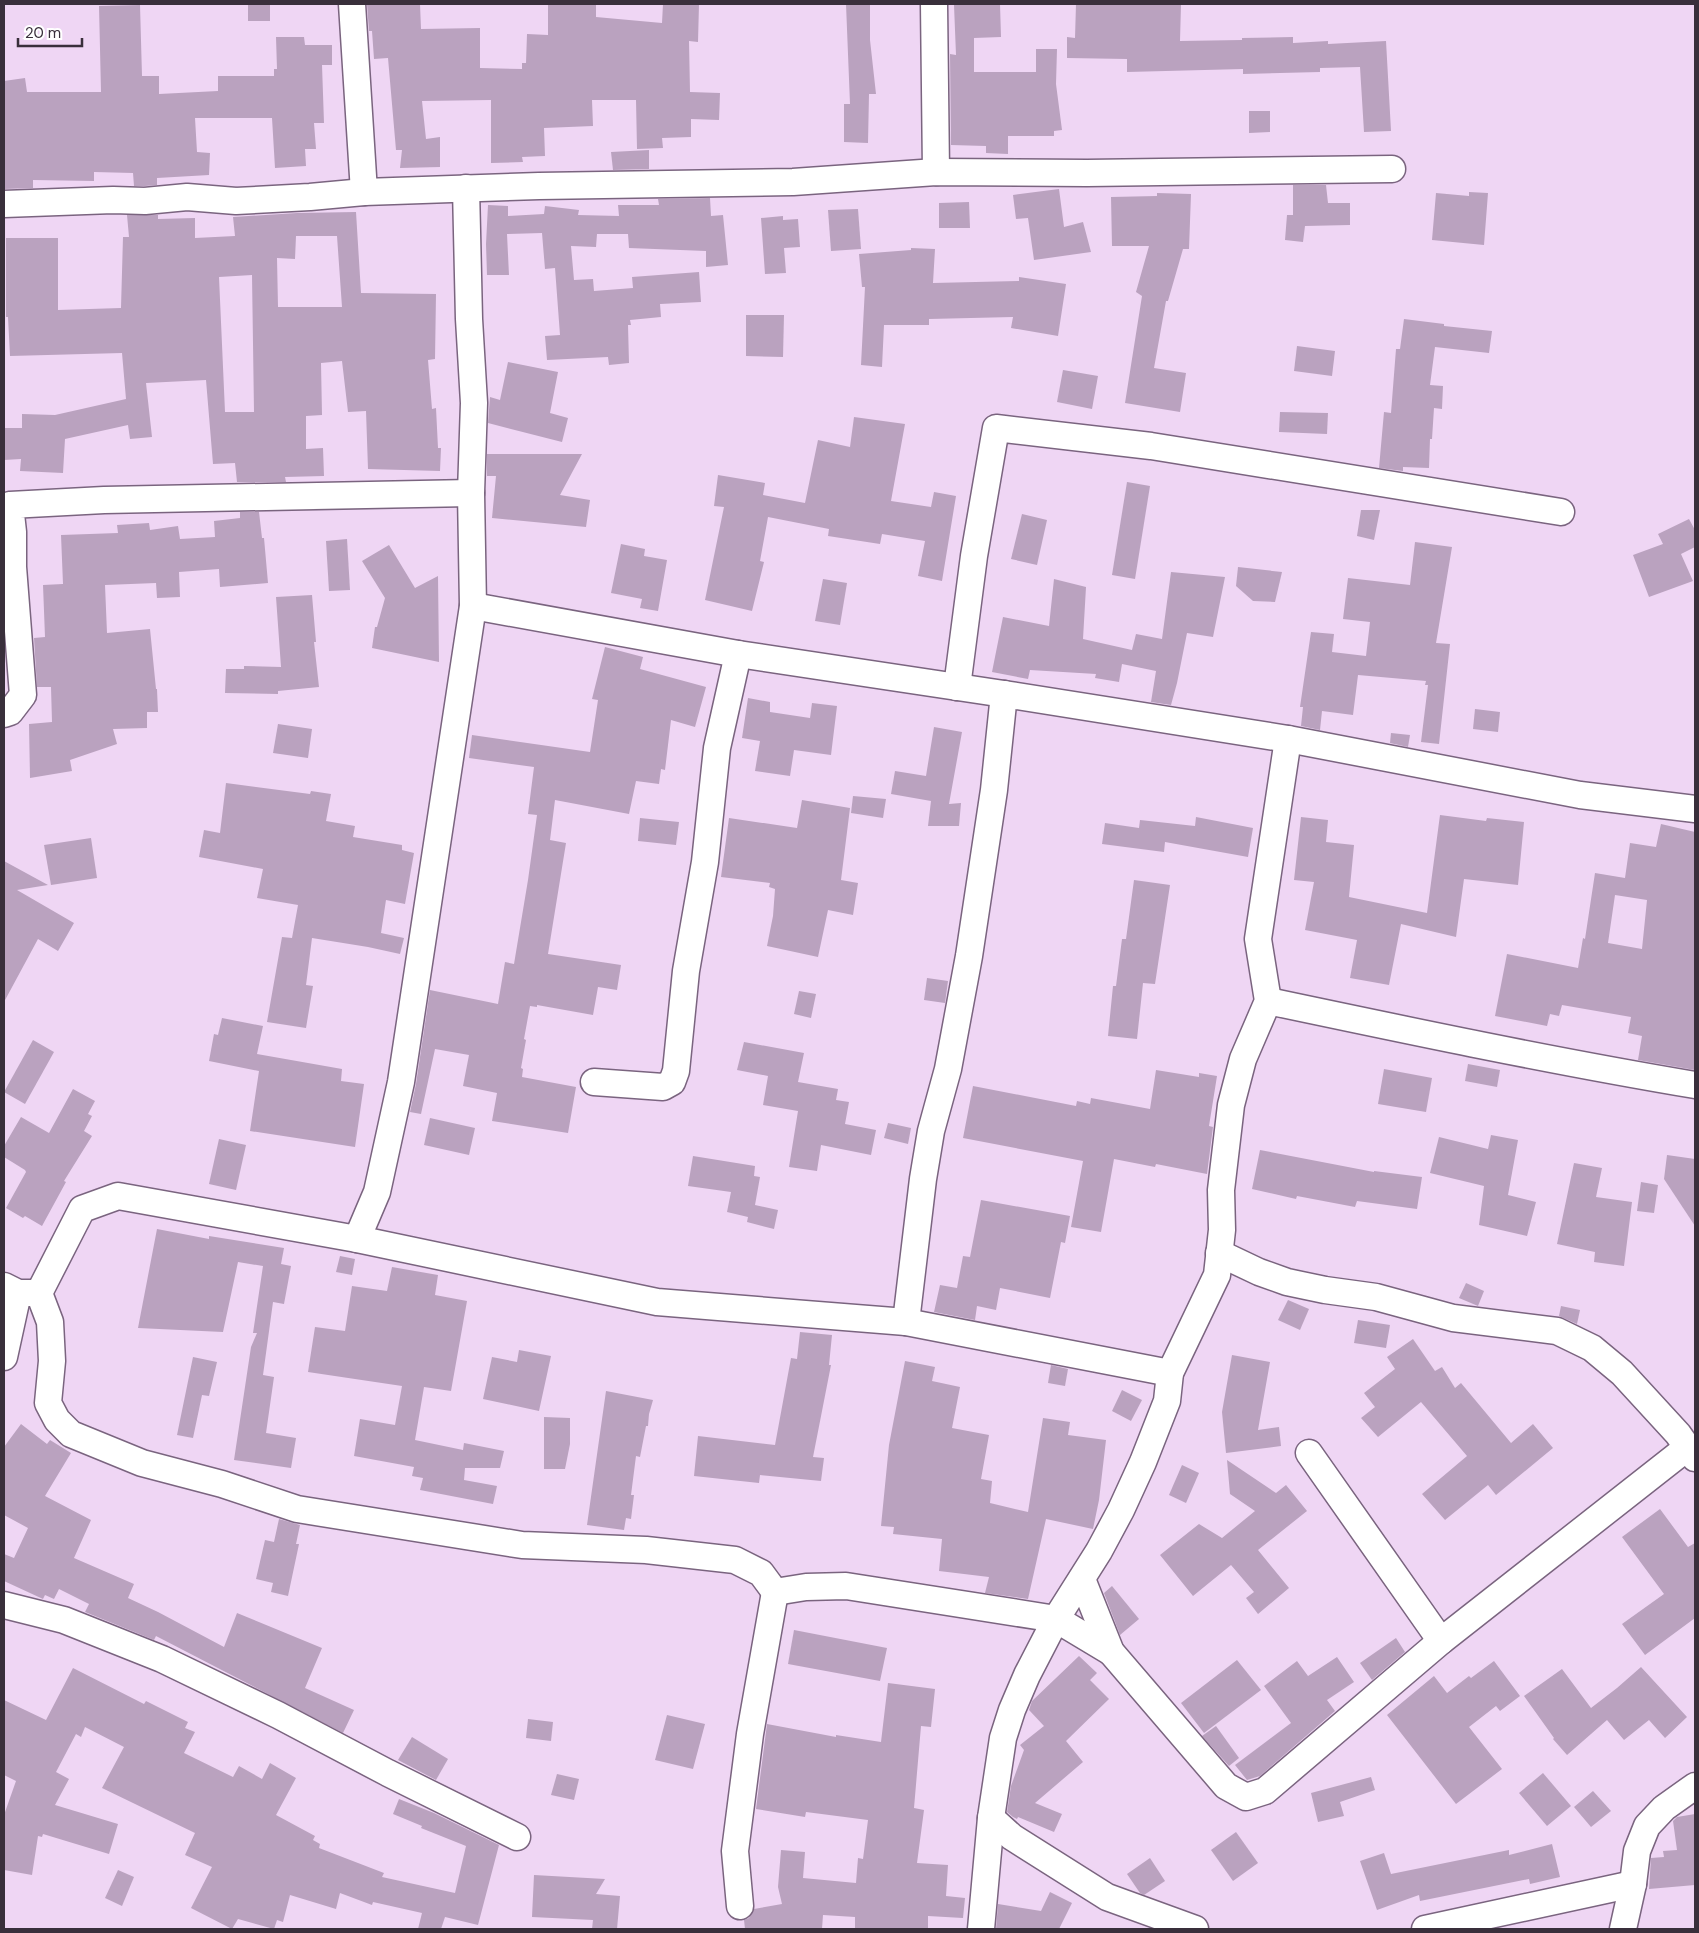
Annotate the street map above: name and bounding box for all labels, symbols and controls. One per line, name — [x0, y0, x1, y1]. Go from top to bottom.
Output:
scale bar — [18, 15, 81, 47]
text: 20 m — [25, 23, 61, 43]

